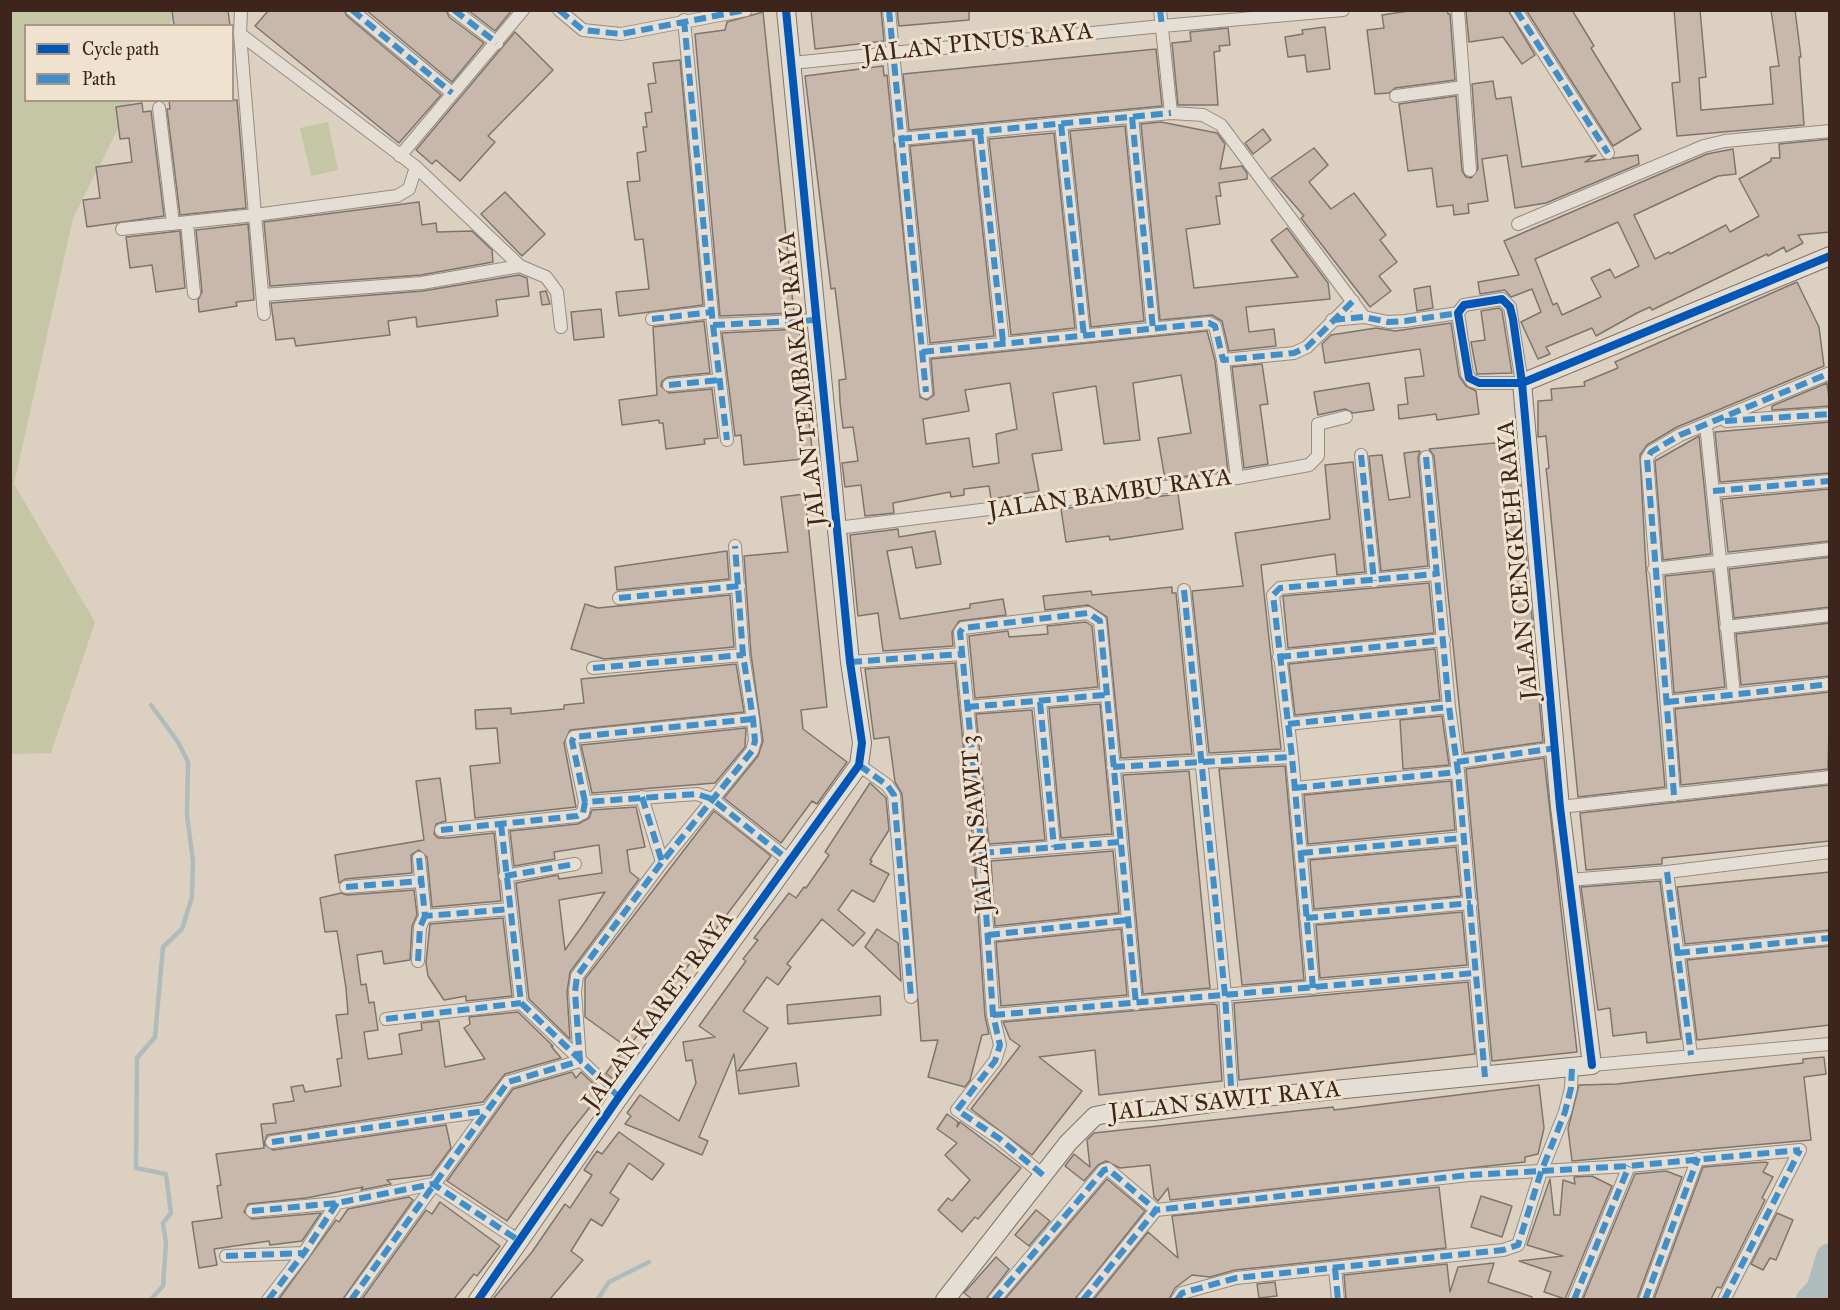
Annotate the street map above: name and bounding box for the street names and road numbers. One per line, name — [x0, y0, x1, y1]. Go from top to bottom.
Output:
street label: JALAN PINUS RAYA — [861, 18, 1095, 70]
street label: JALAN TEMBAKAU RAYA — [773, 230, 833, 528]
street label: JALAN CENGKEH RAYA — [1492, 419, 1546, 701]
street label: JALAN BAMBU RAYA — [986, 464, 1234, 526]
street label: JALAN SAWIT 3 — [956, 734, 1000, 914]
street label: JALAN KARET RAYA — [577, 906, 741, 1116]
street label: JALAN SAWIT RAYA — [1108, 1076, 1342, 1128]

